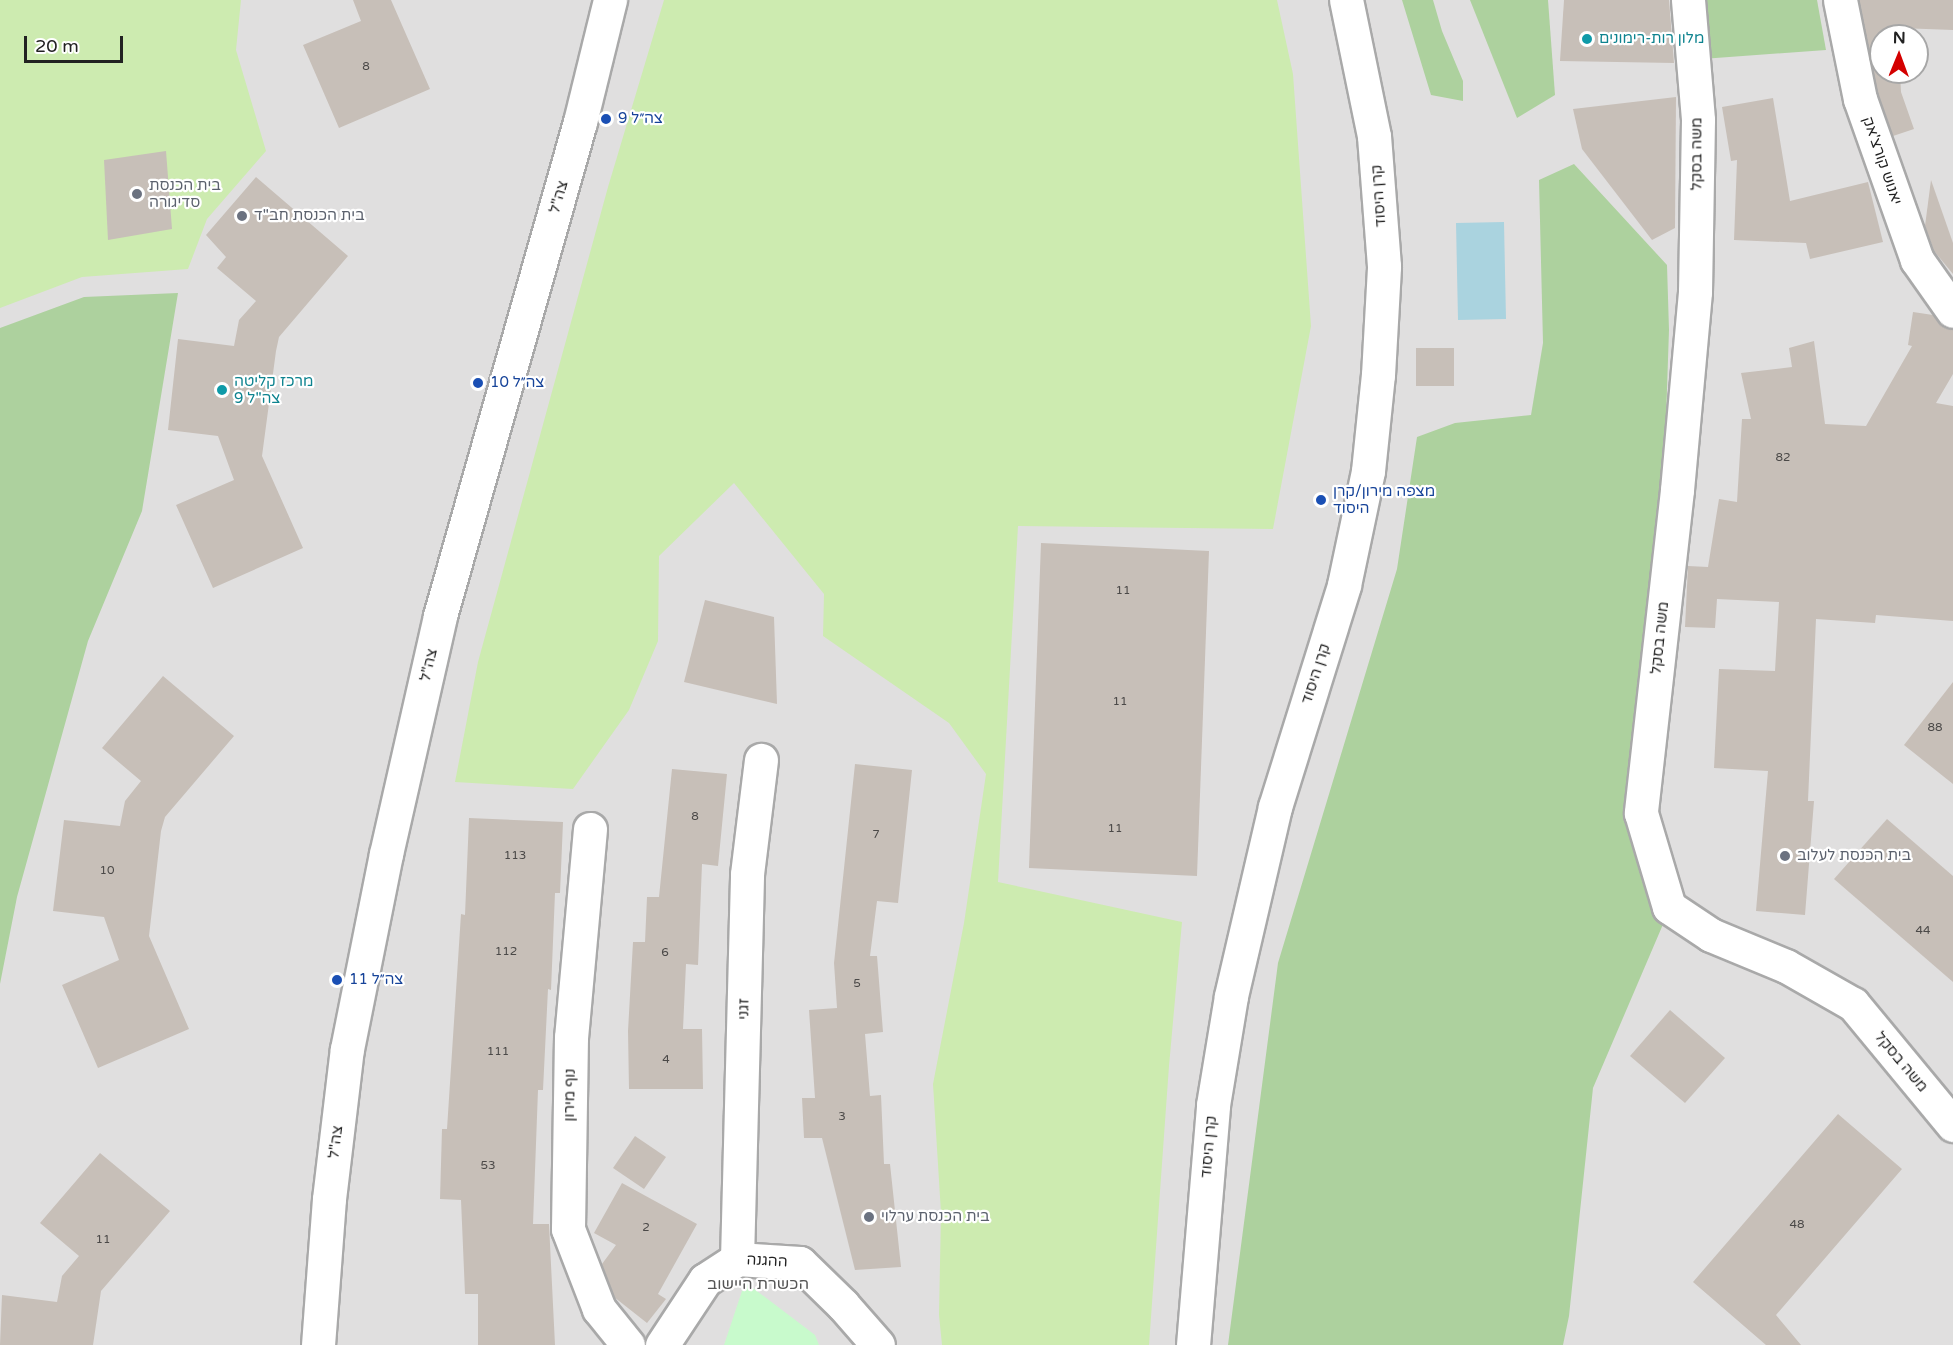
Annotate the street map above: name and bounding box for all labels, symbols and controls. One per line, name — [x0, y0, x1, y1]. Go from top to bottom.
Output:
scale bar — [27, 24, 126, 62]
north arrow — [1869, 24, 1929, 84]
text: N — [1893, 28, 1906, 48]
place label: מלון רות-רימונים — [1599, 30, 1704, 48]
marker: מלון רות-רימונים — [1580, 32, 1594, 46]
text: 20 m — [35, 35, 79, 57]
house number: 8 — [362, 60, 370, 74]
place label: צה״ל 9 — [618, 110, 663, 128]
marker: צה״ל 9 — [599, 112, 613, 126]
street label: יאנוש קורצ'אק — [1858, 115, 1906, 207]
street label: משה בסקל — [1688, 118, 1706, 190]
street label: קרן היסוד — [1368, 164, 1390, 228]
place label: בית הכנסת סדיגורה — [149, 176, 221, 211]
street label: צה"ל — [546, 179, 572, 215]
marker: בית הכנסת סדיגורה — [130, 187, 144, 201]
place label: בית הכנסת חב"ד — [254, 207, 365, 225]
marker: בית הכנסת חב"ד — [235, 209, 249, 223]
place label: מרכז קליטה צה"ל 9 — [234, 372, 313, 407]
place label: צה״ל 10 — [490, 374, 544, 392]
marker: צה״ל 10 — [471, 376, 485, 390]
marker: מרכז קליטה צה"ל 9 — [215, 383, 229, 397]
house number: 82 — [1775, 451, 1791, 465]
place label: מצפה מירון/קרן היסוד — [1333, 482, 1435, 517]
marker: מצפה מירון/קרן היסוד — [1314, 493, 1328, 507]
house number: 11 — [1115, 584, 1131, 598]
street label: משה בסקל — [1647, 601, 1673, 675]
street label: קרן היסוד — [1298, 642, 1334, 706]
street label: צה"ל — [416, 647, 442, 683]
house number: 11 — [1112, 695, 1128, 709]
house number: 88 — [1927, 721, 1943, 735]
house number: 8 — [691, 810, 699, 824]
house number: 11 — [1107, 822, 1123, 836]
house number: 7 — [872, 828, 880, 842]
place label: בית הכנסת לעלוב — [1797, 847, 1911, 865]
house number: 113 — [504, 849, 526, 863]
marker: בית הכנסת לעלוב — [1778, 849, 1792, 863]
house number: 10 — [99, 864, 115, 878]
house number: 44 — [1915, 924, 1931, 938]
house number: 112 — [495, 945, 517, 959]
house number: 6 — [661, 946, 669, 960]
place label: צה״ל 11 — [349, 971, 403, 989]
marker: צה״ל 11 — [330, 973, 344, 987]
house number: 5 — [853, 977, 861, 991]
street label: זגני — [735, 998, 753, 1020]
street label: משה בסקל — [1871, 1028, 1931, 1096]
house number: 111 — [487, 1045, 509, 1059]
house number: 4 — [662, 1053, 670, 1067]
street label: נוף מירון — [561, 1068, 579, 1122]
house number: 3 — [838, 1110, 846, 1124]
street label: קרן היסוד — [1197, 1115, 1221, 1179]
street label: צה"ל — [325, 1124, 347, 1160]
house number: 53 — [480, 1159, 496, 1173]
place label: בית הכנסת ערלוי — [881, 1208, 990, 1226]
marker: בית הכנסת ערלוי — [862, 1210, 876, 1224]
house number: 48 — [1789, 1218, 1805, 1232]
house number: 2 — [642, 1221, 650, 1235]
house number: 11 — [95, 1233, 111, 1247]
street label: ההגנה — [746, 1251, 788, 1271]
district label: הכשרת היישוב — [707, 1274, 809, 1294]

